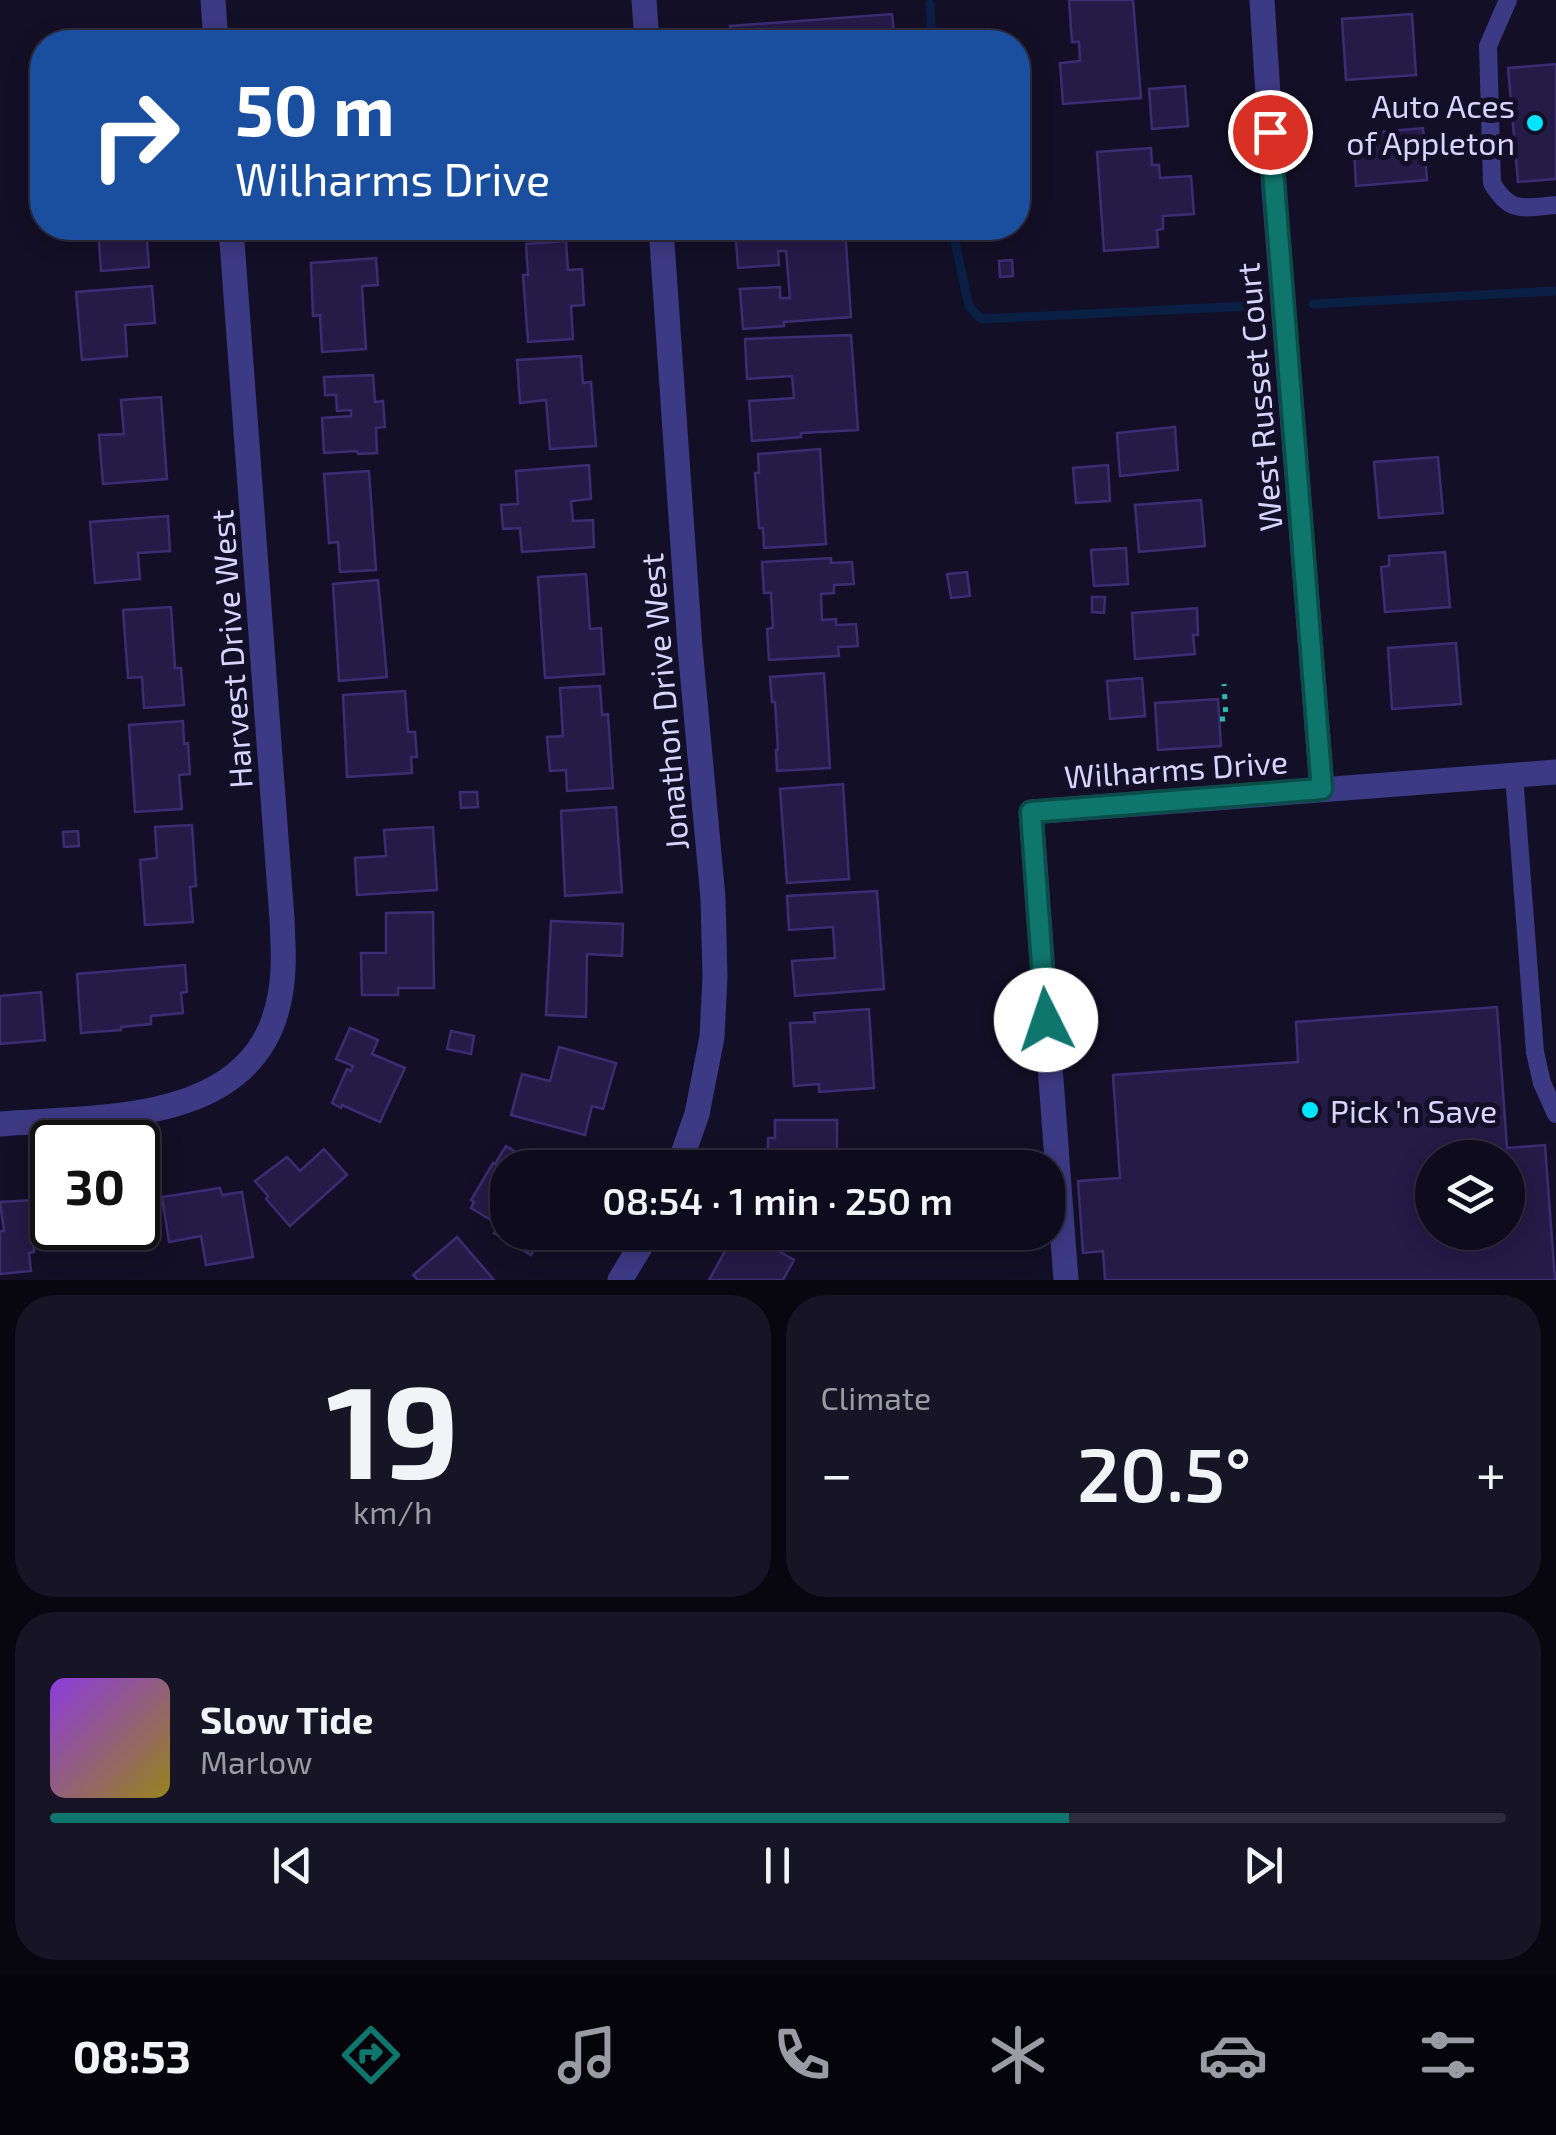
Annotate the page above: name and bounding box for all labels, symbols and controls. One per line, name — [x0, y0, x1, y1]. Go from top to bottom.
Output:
text: 50 m — [235, 66, 395, 150]
icon: right — [70, 70, 200, 200]
place label: Auto Aces of Appleton — [1346, 86, 1515, 161]
pin — [1228, 90, 1313, 175]
icon: arrive — [1243, 105, 1298, 160]
marker: Auto Aces of Appleton — [1524, 112, 1546, 134]
text: Wilharms Drive — [235, 151, 550, 205]
street label: West Russet Court — [1227, 261, 1289, 533]
street label: Harvest Drive West — [201, 508, 259, 790]
street label: Jonathon Drive West — [631, 552, 695, 852]
street label: Wilharms Drive — [1063, 741, 1289, 795]
position arrow — [994, 968, 1098, 1072]
place label: Pick 'n Save — [1330, 1091, 1497, 1129]
marker: Pick 'n Save — [1299, 1099, 1321, 1121]
speed limit sign: 30 — [30, 1120, 160, 1250]
map controls — [1415, 1140, 1525, 1250]
button: layers — [1415, 1140, 1525, 1250]
text: 08:54 · 1 min · 250 m — [602, 1177, 953, 1223]
text: 19 — [326, 1349, 459, 1505]
text: Climate — [821, 1378, 931, 1416]
text: 20.5° — [1077, 1427, 1251, 1517]
text: − — [821, 1439, 853, 1505]
text: + — [1476, 1439, 1506, 1505]
text: km/h — [353, 1492, 432, 1530]
text: Slow Tide — [200, 1696, 373, 1742]
text: Marlow — [200, 1742, 312, 1780]
icon: previous — [265, 1838, 320, 1893]
icon: pause — [750, 1838, 805, 1893]
icon: next — [1236, 1838, 1291, 1893]
icon: directions — [336, 2020, 406, 2090]
icon: music — [552, 2020, 622, 2090]
icon: phone — [767, 2020, 837, 2090]
icon: climate — [983, 2020, 1053, 2090]
icon: car — [1198, 2020, 1268, 2090]
icon: filters — [1413, 2020, 1483, 2090]
text: 08:53 — [73, 2028, 191, 2082]

